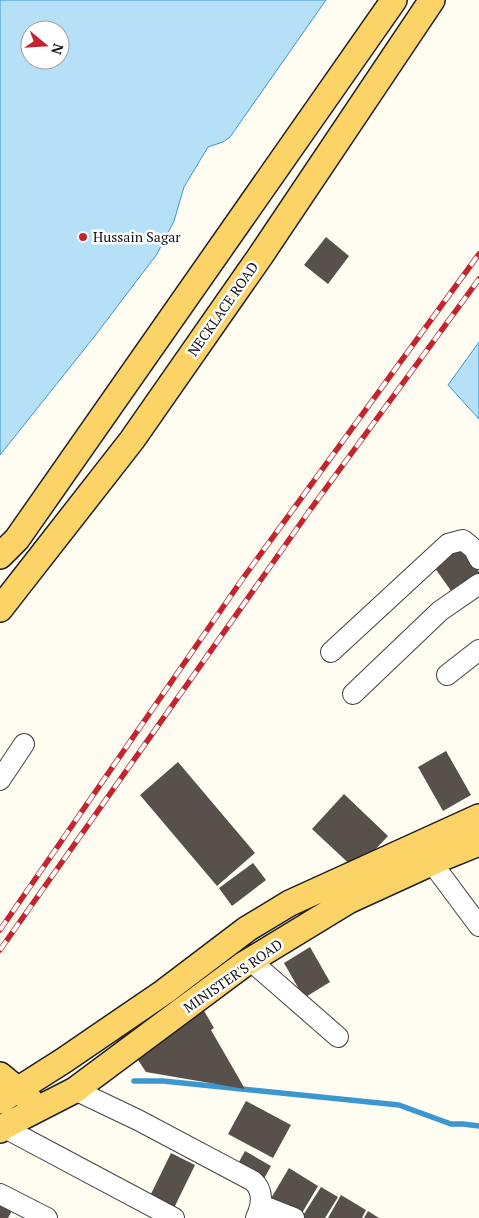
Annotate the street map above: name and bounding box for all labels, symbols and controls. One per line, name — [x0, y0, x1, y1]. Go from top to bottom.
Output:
north arrow — [20, 20, 70, 70]
text: N — [47, 41, 69, 58]
place label: Hussain Sagar — [93, 227, 181, 246]
marker: Hussain Sagar — [77, 231, 89, 243]
street label: NECKLACE ROAD — [183, 258, 262, 360]
street label: MINISTER'S ROAD — [179, 934, 286, 1017]

